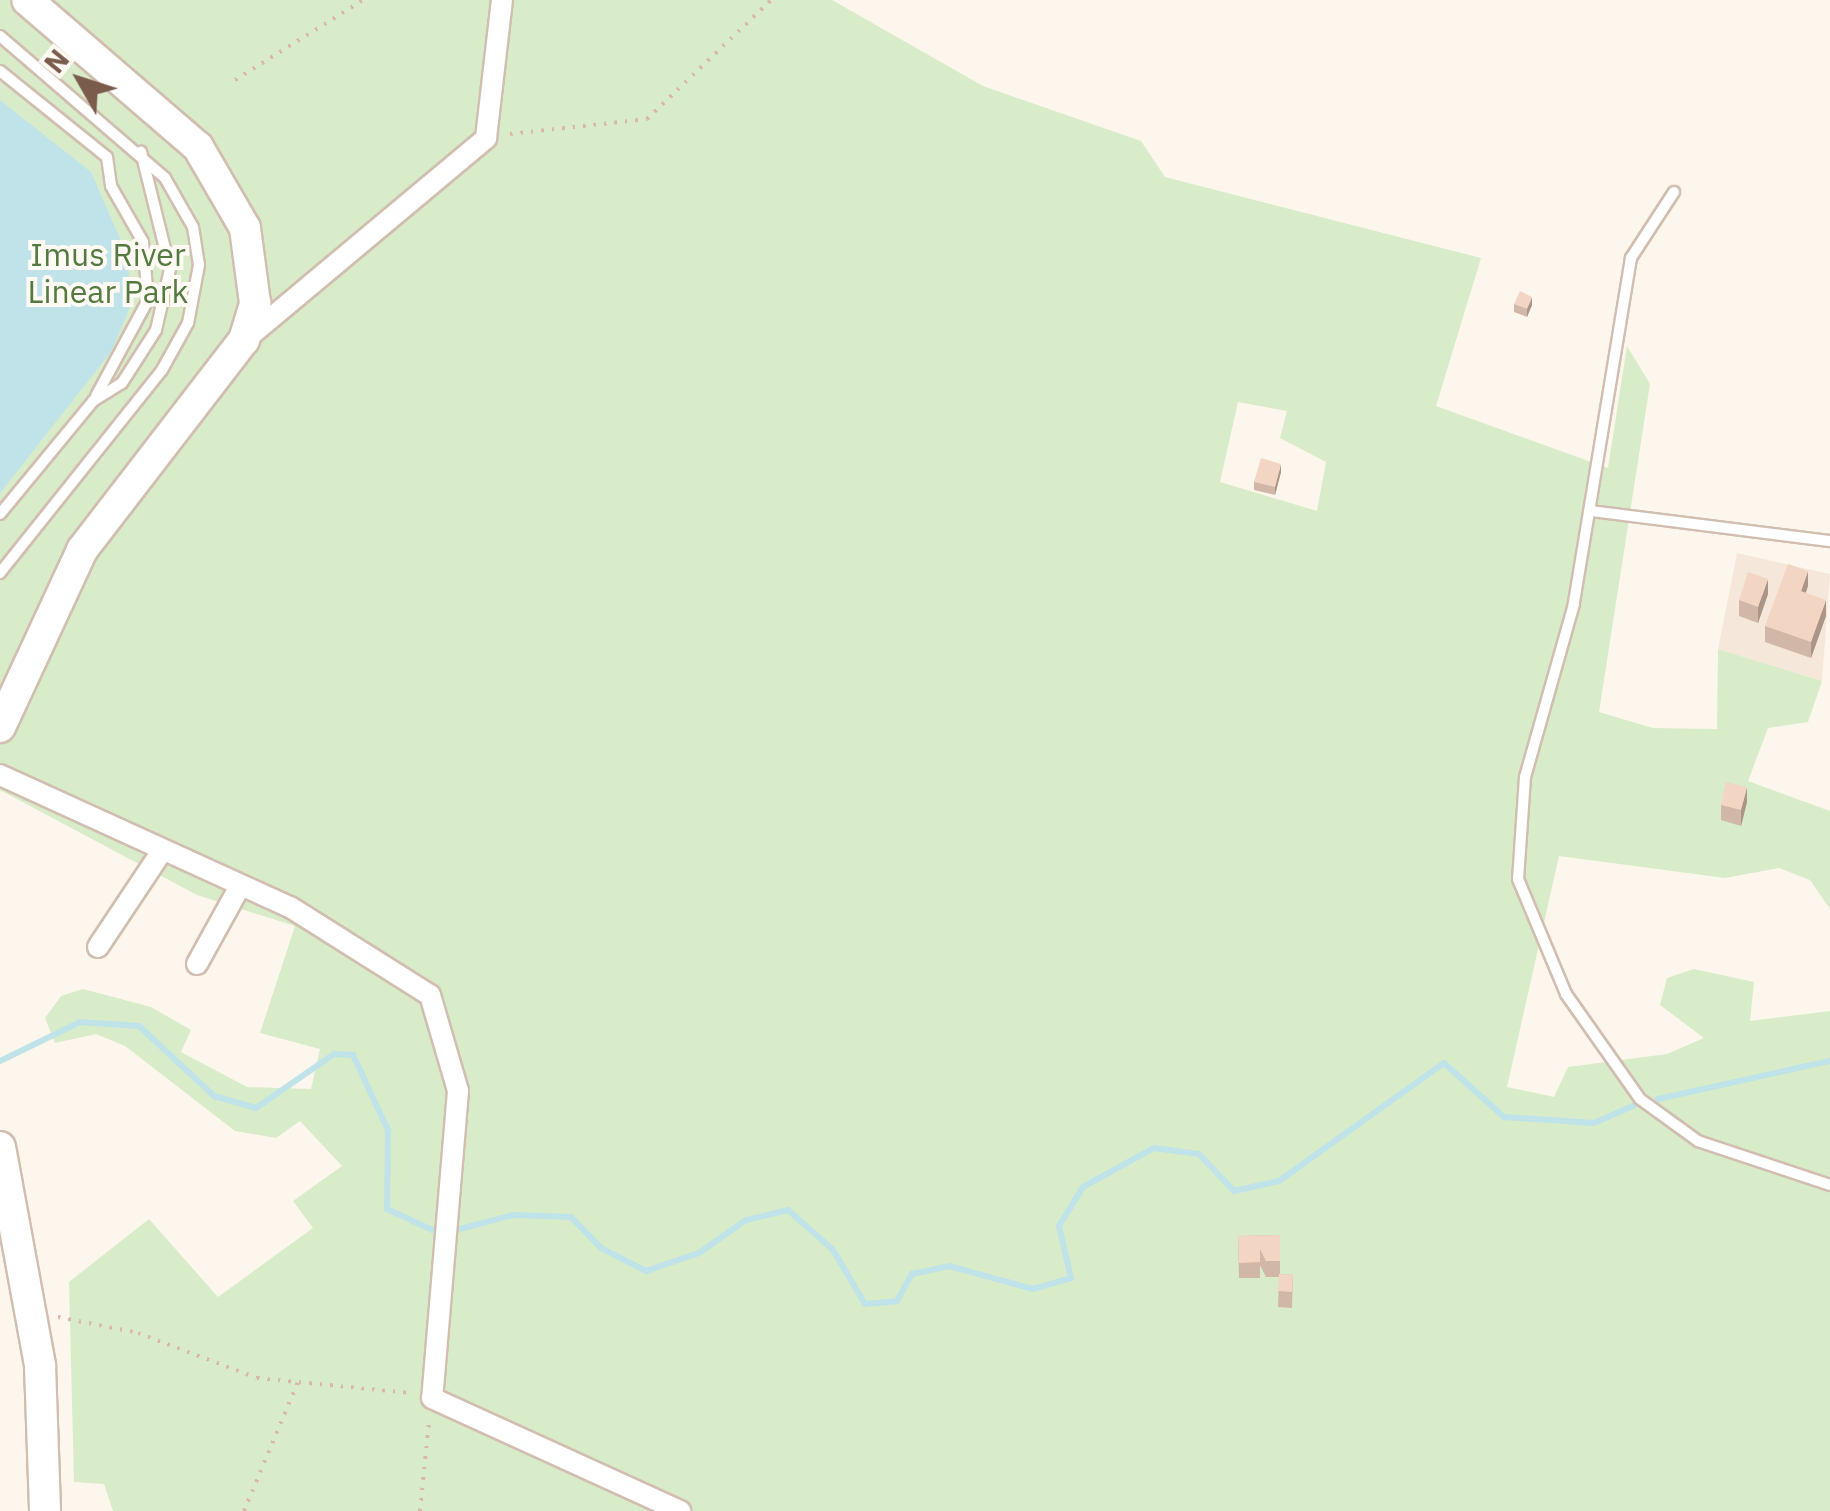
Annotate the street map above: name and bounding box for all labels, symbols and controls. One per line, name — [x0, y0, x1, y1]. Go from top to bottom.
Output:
north arrow — [30, 30, 130, 130]
text: N — [36, 41, 77, 80]
park label: Imus River Linear Park — [28, 236, 188, 311]

